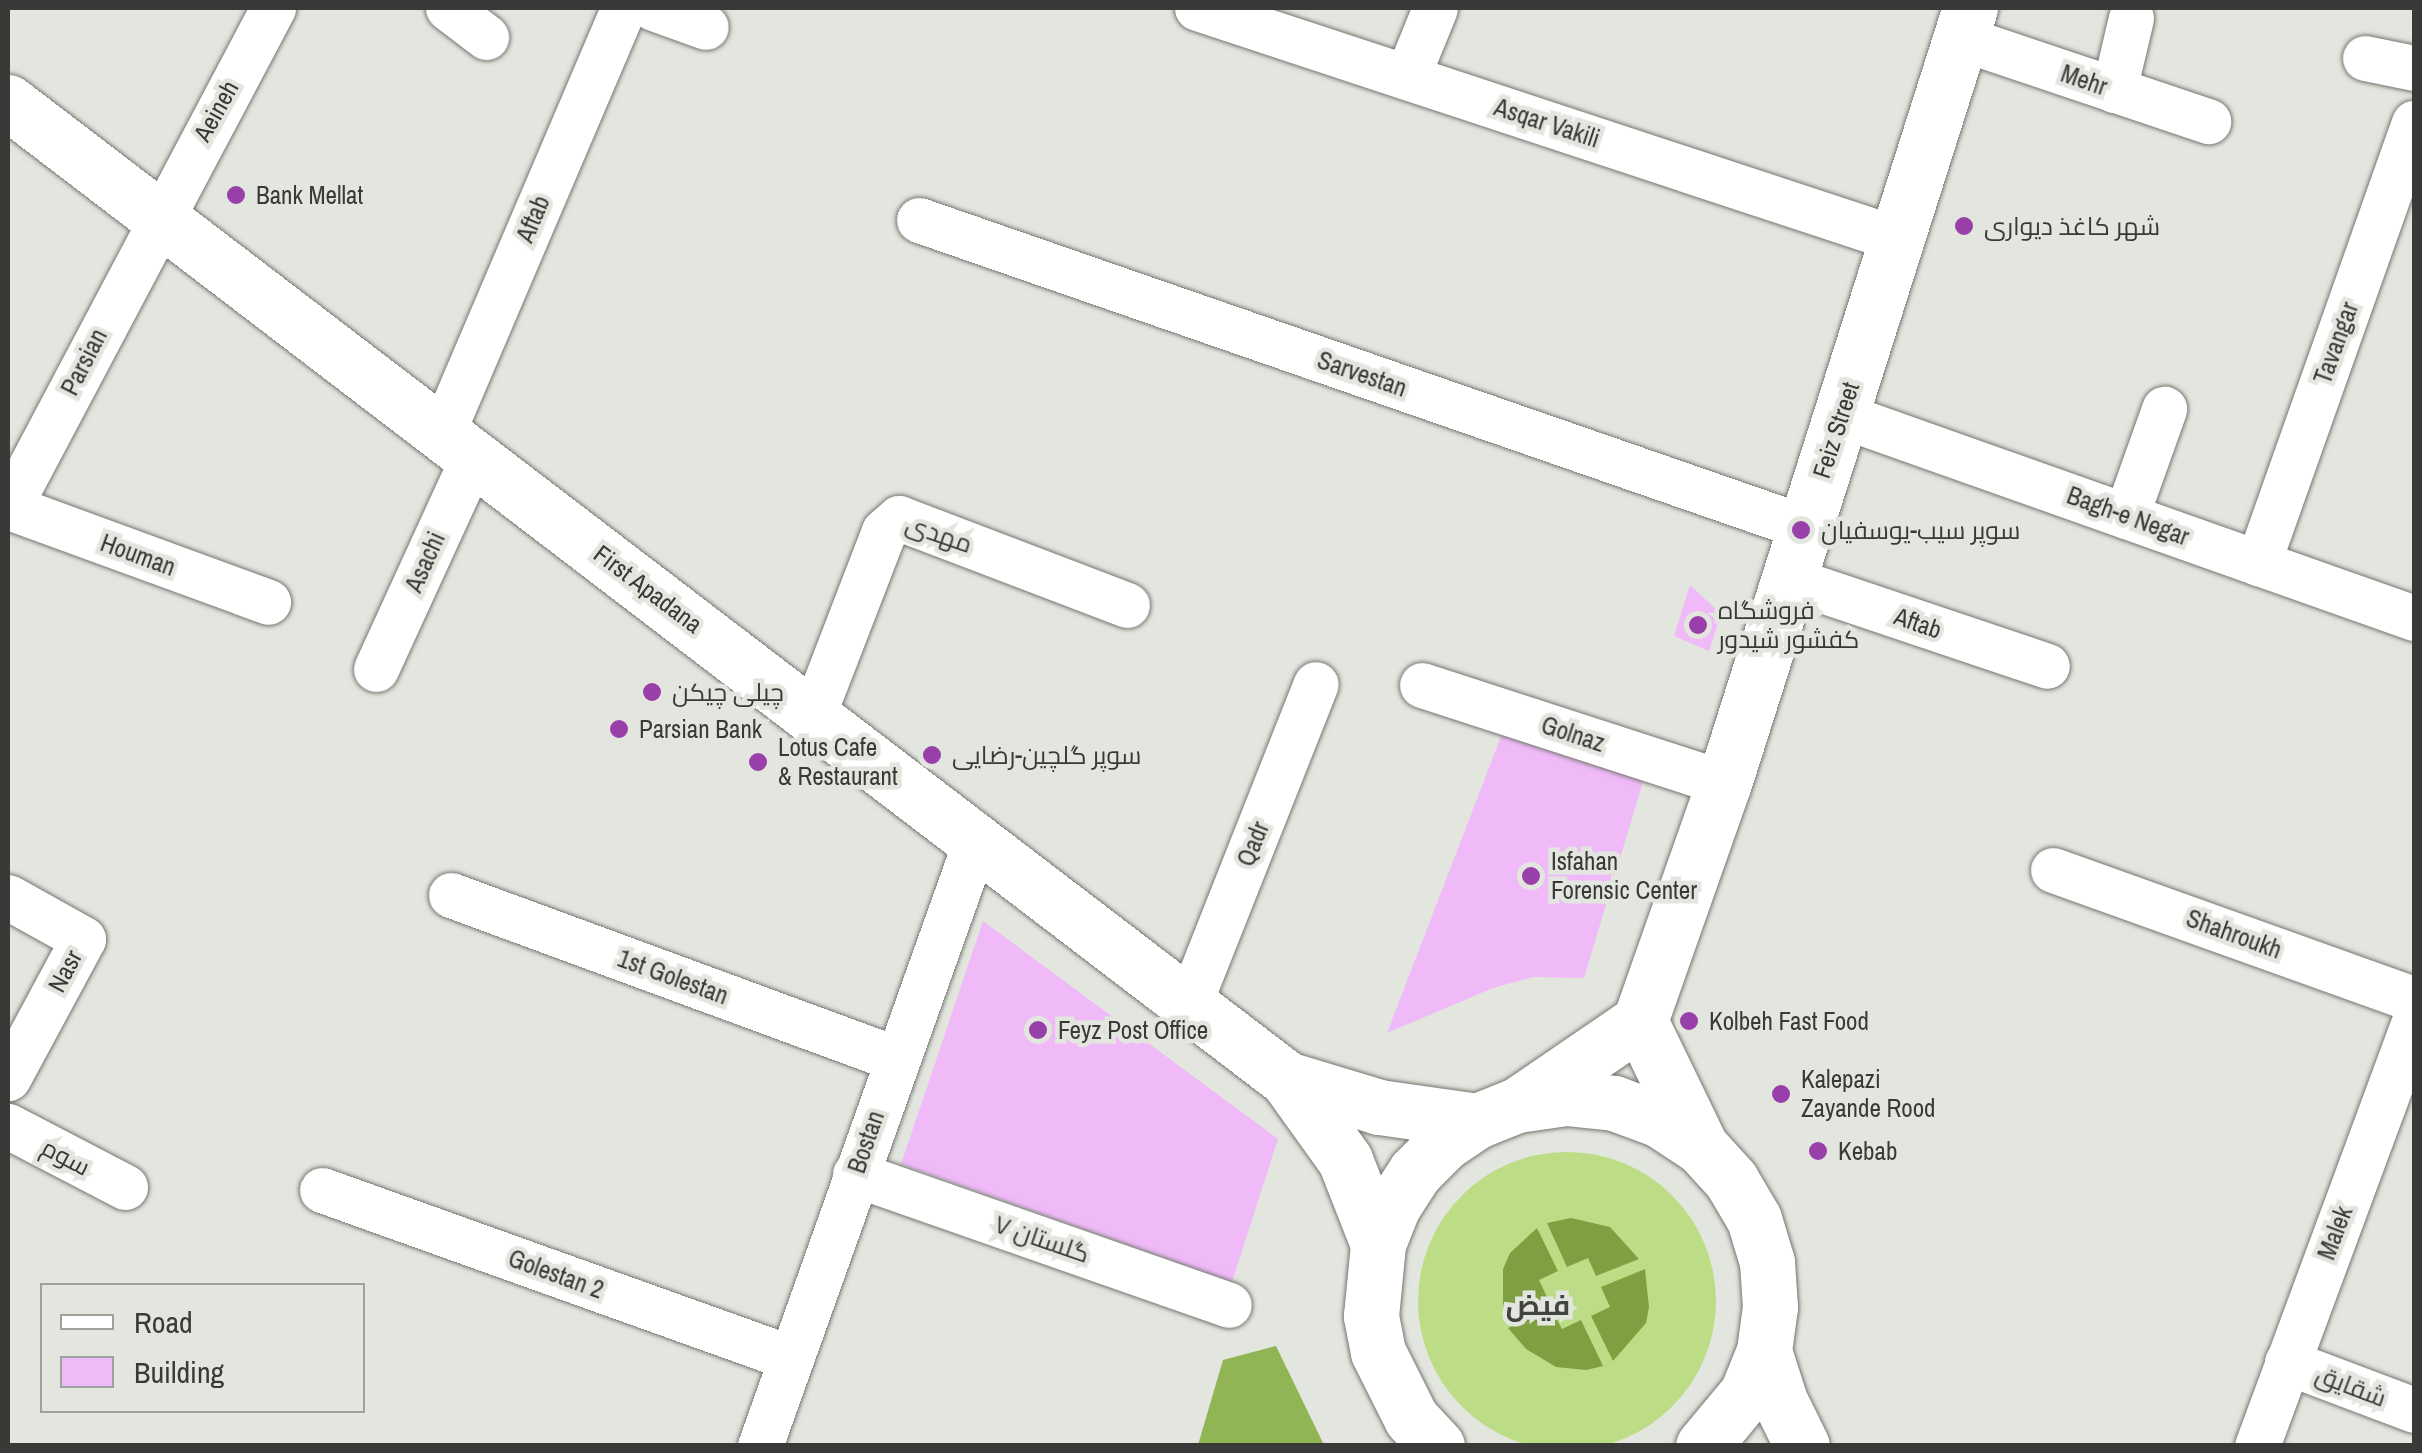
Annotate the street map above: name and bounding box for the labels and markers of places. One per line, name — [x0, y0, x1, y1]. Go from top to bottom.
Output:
place label: Bank Mellat — [256, 180, 363, 210]
marker: Bank Mellat — [225, 184, 247, 206]
place label: شهر کاغذ دیواری — [1984, 211, 2160, 241]
marker: شهر کاغذ دیواری — [1953, 215, 1975, 237]
place label: سوپر سیب-یوسفیان — [1821, 515, 2020, 545]
marker: سوپر سیب-یوسفیان — [1790, 519, 1812, 541]
place label: فروشگاه کفشور شیدور — [1718, 596, 1859, 655]
marker: فروشگاه کفشور شیدور — [1687, 614, 1709, 636]
place label: چیلی چیکن — [672, 677, 784, 707]
marker: چیلی چیکن — [641, 681, 663, 703]
place label: Parsian Bank — [639, 714, 762, 744]
marker: Parsian Bank — [608, 718, 630, 740]
place label: Lotus Cafe & Restaurant — [778, 733, 898, 792]
place label: سوپر گلچین-رضایی — [952, 740, 1141, 770]
marker: سوپر گلچین-رضایی — [921, 744, 943, 766]
marker: Lotus Cafe & Restaurant — [747, 751, 769, 773]
place label: Isfahan Forensic Center — [1551, 847, 1697, 906]
marker: Isfahan Forensic Center — [1520, 865, 1542, 887]
place label: Kolbeh Fast Food — [1709, 1006, 1869, 1036]
marker: Kolbeh Fast Food — [1678, 1010, 1700, 1032]
place label: Feyz Post Office — [1058, 1015, 1208, 1045]
marker: Feyz Post Office — [1027, 1019, 1049, 1041]
place label: Kalepazi Zayande Rood — [1801, 1065, 1935, 1124]
marker: Kalepazi Zayande Rood — [1770, 1083, 1792, 1105]
place label: Kebab — [1838, 1136, 1897, 1166]
marker: Kebab — [1807, 1140, 1829, 1162]

